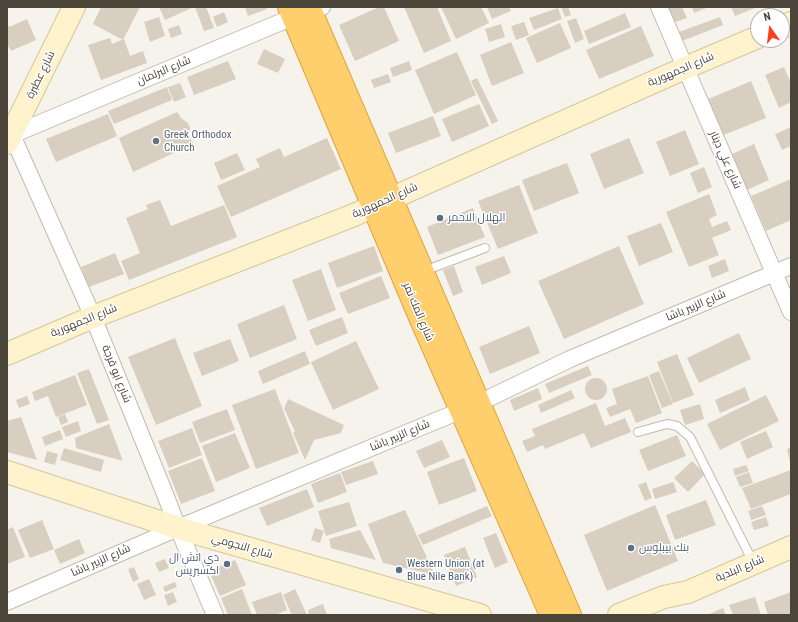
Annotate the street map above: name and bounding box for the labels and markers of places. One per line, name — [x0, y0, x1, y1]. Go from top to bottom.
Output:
place label: Greek Orthodox Church — [164, 128, 232, 154]
marker: Greek Orthodox Church — [151, 136, 161, 146]
place label: الهلال الاحمر — [448, 211, 505, 225]
marker: الهلال الاحمر — [435, 213, 445, 223]
place label: بنك بيبلوس — [639, 541, 689, 555]
marker: بنك بيبلوس — [626, 543, 636, 553]
place label: دي اتش ال اكسبريس — [169, 551, 219, 577]
place label: Western Union (at Blue Nile Bank) — [407, 557, 484, 583]
marker: دي اتش ال اكسبريس — [222, 559, 232, 569]
marker: Western Union (at Blue Nile Bank) — [394, 565, 404, 575]

